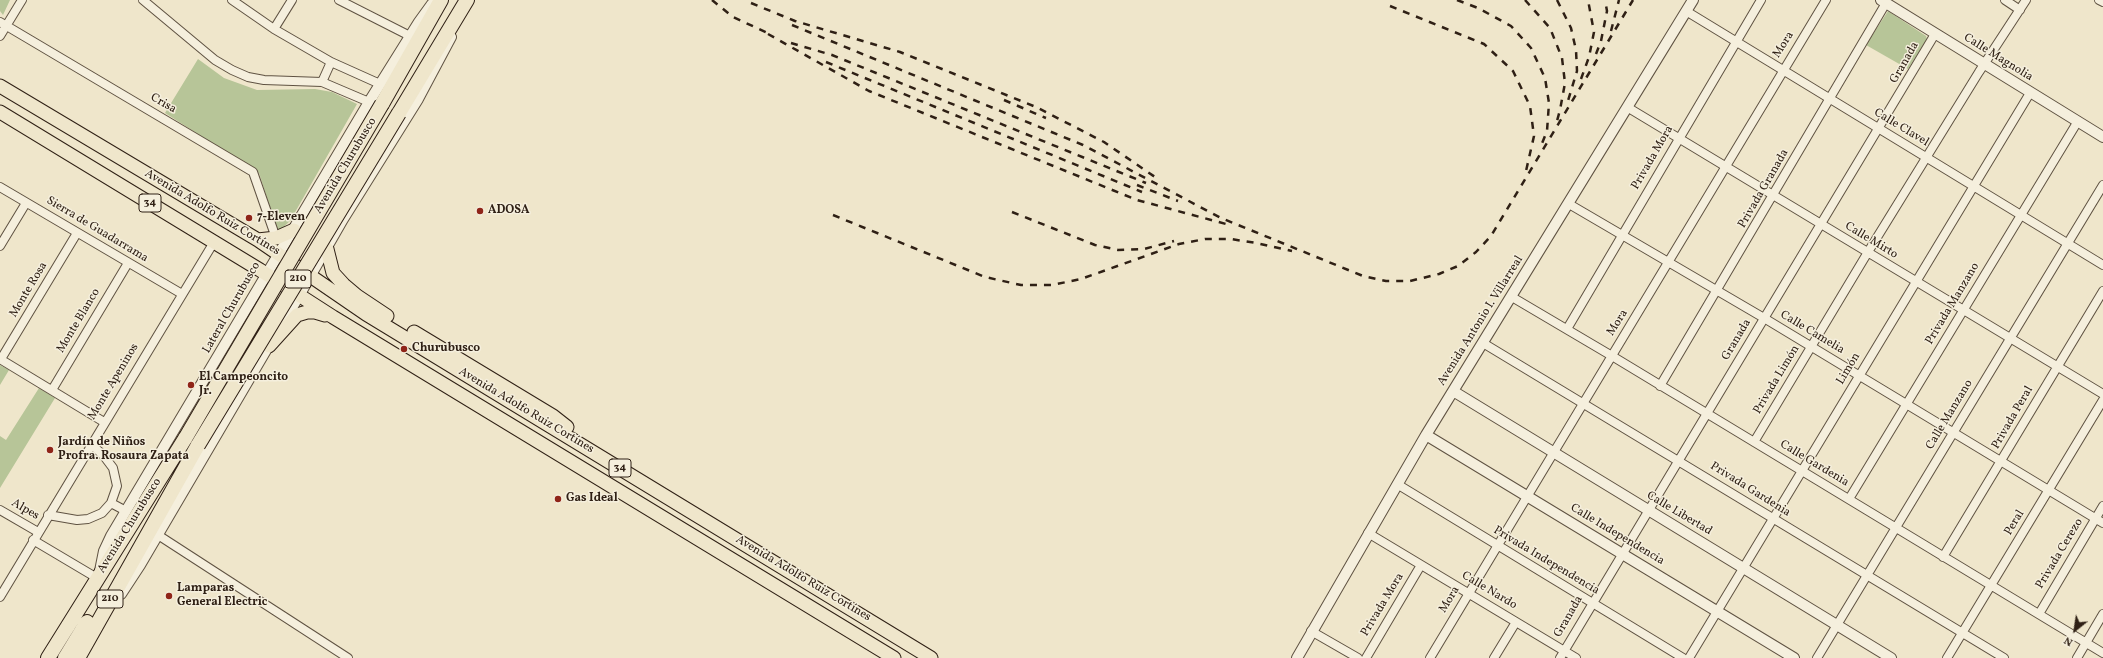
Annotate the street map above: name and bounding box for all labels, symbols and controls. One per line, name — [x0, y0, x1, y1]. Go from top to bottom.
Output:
street label: Mora — [1770, 29, 1798, 61]
street label: Calle Magnolia — [1961, 31, 2035, 85]
street label: Granada — [1887, 40, 1923, 86]
street label: Crisa — [147, 91, 179, 117]
street label: Calle Clavel — [1871, 106, 1931, 150]
street label: Avenida Churubusco — [312, 115, 380, 217]
street label: Privada Mora — [1629, 123, 1677, 193]
street label: Privada Granada — [1736, 147, 1792, 231]
street label: Avenida Adolfo Ruiz Cortínes — [142, 167, 282, 259]
street label: Sierra de Guadarrama — [44, 194, 150, 266]
road number: 34 — [139, 194, 161, 212]
place label: ADOSA — [488, 204, 530, 218]
marker: ADOSA — [475, 206, 485, 216]
place label: 7-Eleven — [257, 211, 305, 225]
marker: 7-Eleven — [244, 213, 254, 223]
street label: Calle Mirto — [1842, 220, 1900, 262]
street label: Avenida Antonio I. Villarreal — [1435, 253, 1527, 389]
street label: Monte Rosa — [7, 260, 51, 320]
street label: Lateral Churubusco — [200, 260, 264, 356]
street label: Privada Manzano — [1923, 260, 1983, 348]
road number: 210 — [285, 270, 311, 288]
street label: Monte Blanco — [54, 286, 104, 356]
street label: Mora — [1604, 307, 1632, 339]
street label: Calle Camelia — [1777, 308, 1847, 358]
street label: Granada — [1719, 317, 1755, 363]
street label: Monte Apeninos — [86, 341, 142, 423]
place label: Churubusco — [412, 342, 480, 356]
street label: Privada Limón — [1751, 343, 1803, 417]
marker: Churubusco — [399, 344, 409, 354]
street label: Limón — [1834, 351, 1864, 387]
street label: Avenida Adolfo Ruiz Cortínes — [456, 365, 596, 457]
place label: El Campeoncito Jr. — [199, 371, 288, 399]
street label: Calle Manzano — [1924, 377, 1976, 453]
marker: El Campeoncito Jr. — [186, 380, 196, 390]
street label: Privada Peral — [1989, 384, 2037, 452]
place label: Jardín de Niños Profra. Rosaura Zapata — [58, 436, 189, 464]
street label: Calle Gardenia — [1777, 438, 1851, 490]
marker: Jardín de Niños Profra. Rosaura Zapata — [45, 445, 55, 455]
road number: 34 — [609, 459, 631, 477]
street label: Privada Gardenia — [1707, 460, 1793, 520]
street label: Avenida Churubusco — [95, 476, 165, 576]
street label: Calle Libertad — [1644, 489, 1714, 539]
place label: Gas Ideal — [566, 492, 618, 506]
marker: Gas Ideal — [553, 494, 563, 504]
street label: Alpes — [9, 496, 41, 524]
street label: Calle Independencia — [1567, 501, 1667, 569]
street label: Peral — [2002, 508, 2028, 538]
street label: Privada Cerezo — [2033, 516, 2087, 592]
street label: Privada Independencia — [1490, 524, 1602, 598]
street label: Avenida Adolfo Ruiz Cortínes — [733, 533, 873, 625]
street label: Calle Nardo — [1459, 569, 1519, 613]
street label: Privada Mora — [1358, 571, 1408, 639]
place label: Lamparas General Electric — [177, 582, 267, 610]
street label: Mora — [1437, 584, 1463, 616]
road number: 210 — [97, 590, 123, 608]
marker: Lamparas General Electric — [164, 591, 174, 601]
street label: Granada — [1551, 594, 1587, 640]
north arrow — [2055, 610, 2095, 650]
text: N — [2062, 632, 2076, 649]

